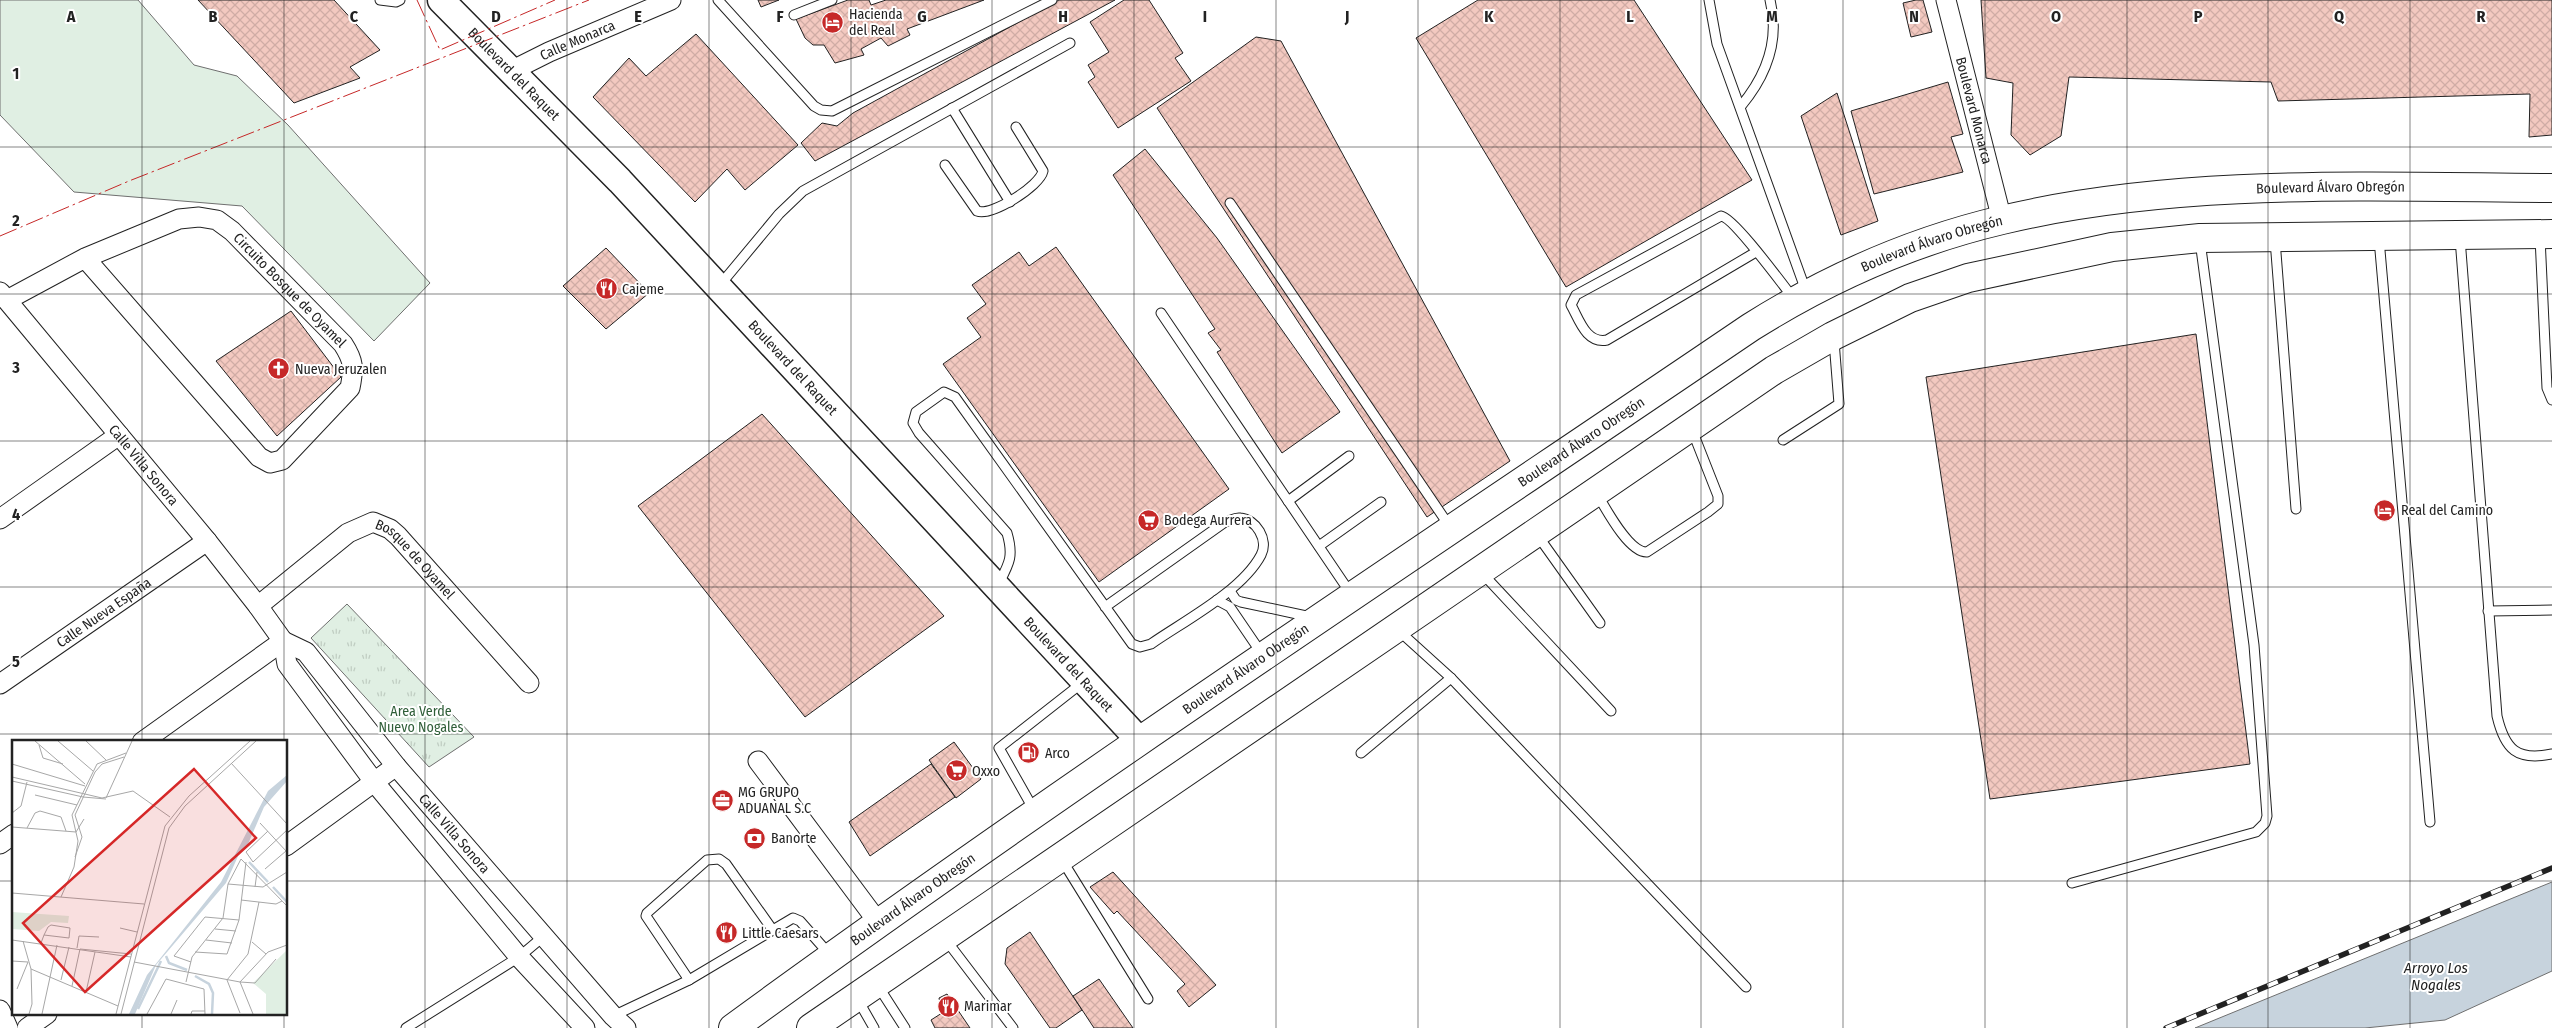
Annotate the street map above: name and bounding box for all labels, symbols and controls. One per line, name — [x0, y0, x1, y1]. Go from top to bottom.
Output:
place label: Hacienda del Real — [849, 6, 903, 39]
text: A — [66, 7, 76, 26]
text: B — [209, 7, 218, 26]
text: C — [350, 7, 359, 26]
text: D — [491, 7, 501, 26]
text: E — [634, 7, 642, 26]
text: F — [776, 7, 784, 26]
text: G — [917, 7, 927, 26]
text: H — [1058, 7, 1068, 26]
text: I — [1203, 7, 1207, 26]
text: J — [1344, 7, 1349, 26]
text: K — [1484, 7, 1494, 26]
text: L — [1626, 7, 1634, 26]
text: M — [1766, 7, 1778, 26]
text: N — [1909, 7, 1919, 26]
text: O — [2051, 7, 2061, 26]
text: P — [2194, 7, 2203, 26]
text: Q — [2334, 7, 2345, 26]
text: R — [2477, 7, 2487, 26]
hotel icon: Hacienda del Real — [821, 10, 845, 34]
street label: Calle Monarca — [537, 16, 618, 64]
street label: Boulevard del Raquet — [465, 24, 564, 124]
street label: Boulevard Monarca — [1952, 55, 1996, 166]
text: 1 — [13, 64, 19, 83]
street label: Boulevard Álvaro Obregón — [2256, 177, 2405, 197]
text: 2 — [11, 211, 20, 230]
street label: Boulevard Álvaro Obregón — [1858, 212, 2004, 276]
street label: Circuito Bosque de Oyamel — [230, 229, 350, 351]
restaurant icon: Cajeme — [594, 277, 618, 301]
place label: Cajeme — [622, 281, 664, 298]
street label: Boulevard del Raquet — [745, 317, 842, 419]
church icon: Nueva Jeruzalen — [267, 357, 291, 381]
text: 3 — [11, 358, 20, 377]
place label: Nueva Jeruzalen — [295, 361, 387, 378]
street label: Boulevard Álvaro Obregón — [1515, 393, 1648, 490]
street label: Calle Villa Sonora — [105, 421, 182, 509]
hotel icon: Real del Camino — [2373, 498, 2397, 522]
place label: Real del Camino — [2401, 502, 2493, 519]
text: 4 — [12, 505, 20, 524]
supermarket icon: Bodega Aurrera — [1136, 508, 1160, 532]
place label: Bodega Aurrera — [1164, 512, 1252, 529]
street label: Bosque de Oyamel — [373, 515, 459, 603]
street label: Calle Nueva España — [53, 574, 154, 651]
street label: Boulevard del Raquet — [1021, 613, 1117, 716]
street label: Boulevard Álvaro Obregón — [1179, 620, 1312, 718]
text: 5 — [12, 652, 20, 671]
park label: Area Verde Nuevo Nogales — [379, 703, 463, 736]
inset map — [12, 740, 288, 1016]
fuel station icon: Arco — [1017, 741, 1041, 765]
place label: Arco — [1045, 745, 1070, 762]
supermarket icon: Oxxo — [944, 759, 968, 783]
place label: Oxxo — [972, 763, 1000, 780]
place label: MG GRUPO ADUANAL S.C — [738, 784, 811, 817]
office icon: MG GRUPO ADUANAL S.C — [710, 788, 734, 812]
street label: Calle Villa Sonora — [415, 790, 494, 877]
bank icon: Banorte — [743, 826, 767, 850]
place label: Banorte — [771, 830, 817, 847]
street label: Boulevard Álvaro Obregón — [847, 849, 978, 949]
restaurant icon: Little Caesars — [714, 921, 738, 945]
place label: Little Caesars — [742, 925, 819, 942]
water label: Arroyo Los Nogales — [2403, 959, 2469, 994]
restaurant icon: Marimar — [936, 994, 960, 1018]
place label: Marimar — [964, 998, 1012, 1015]

